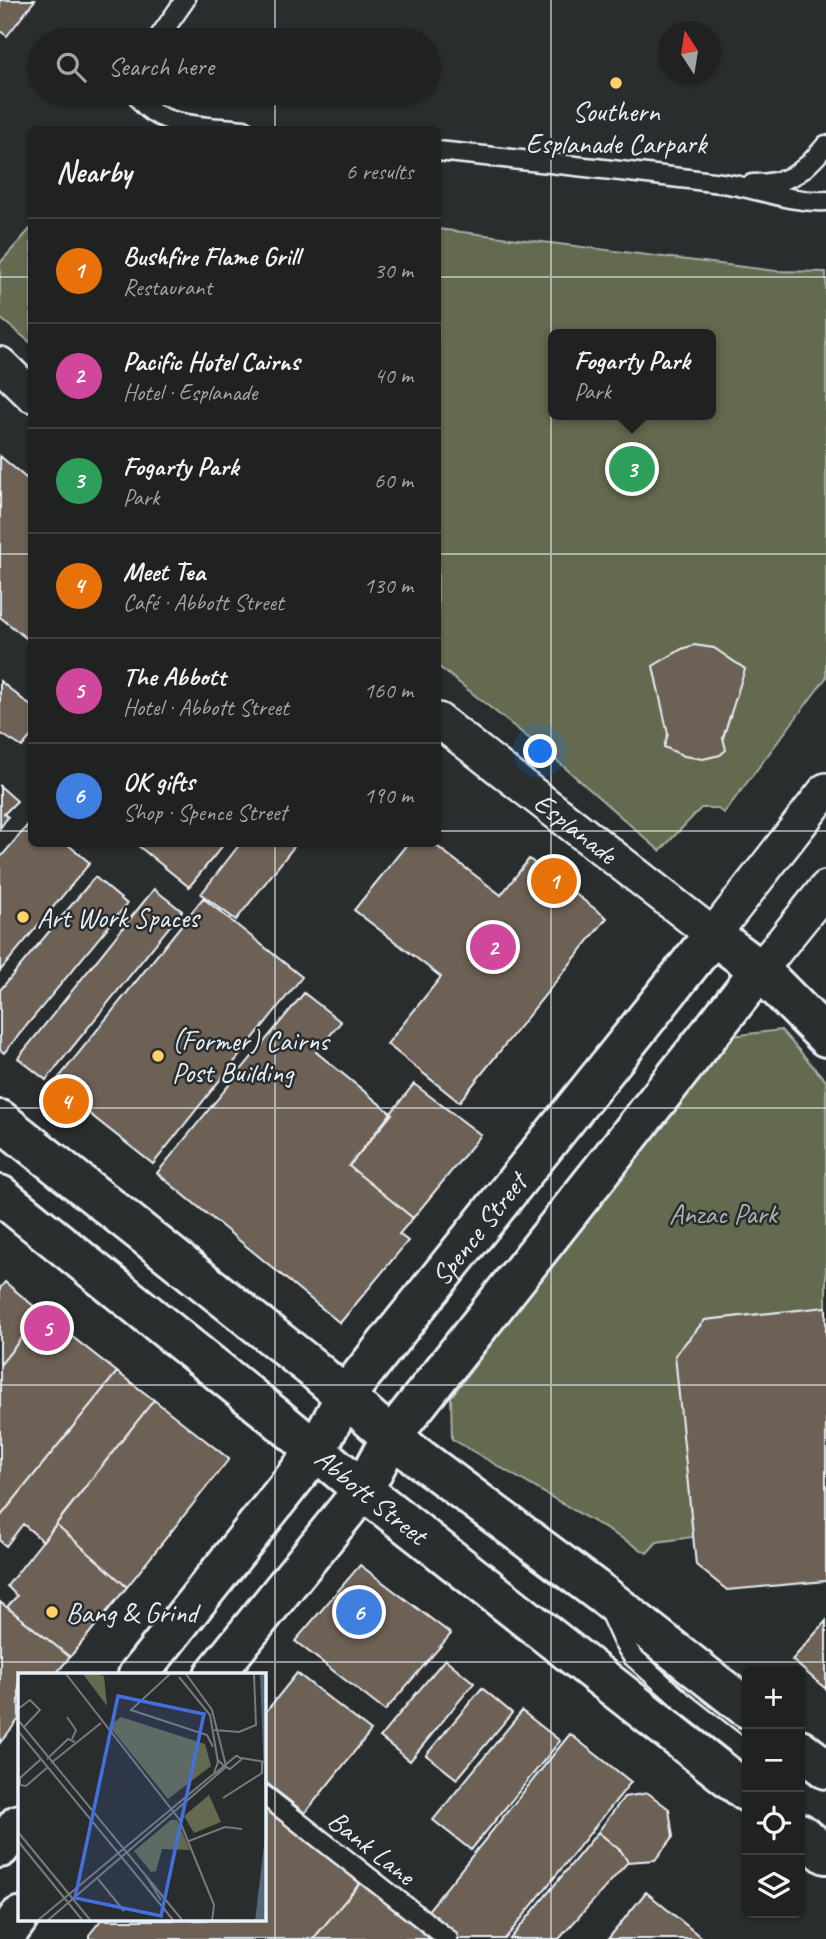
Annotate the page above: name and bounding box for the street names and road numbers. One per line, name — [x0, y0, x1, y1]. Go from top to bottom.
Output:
street label: Esplanade — [527, 785, 626, 873]
street label: Spence Street — [423, 1163, 536, 1292]
street label: Abbott Street — [308, 1441, 436, 1554]
street label: Bank Lane — [321, 1802, 424, 1894]

